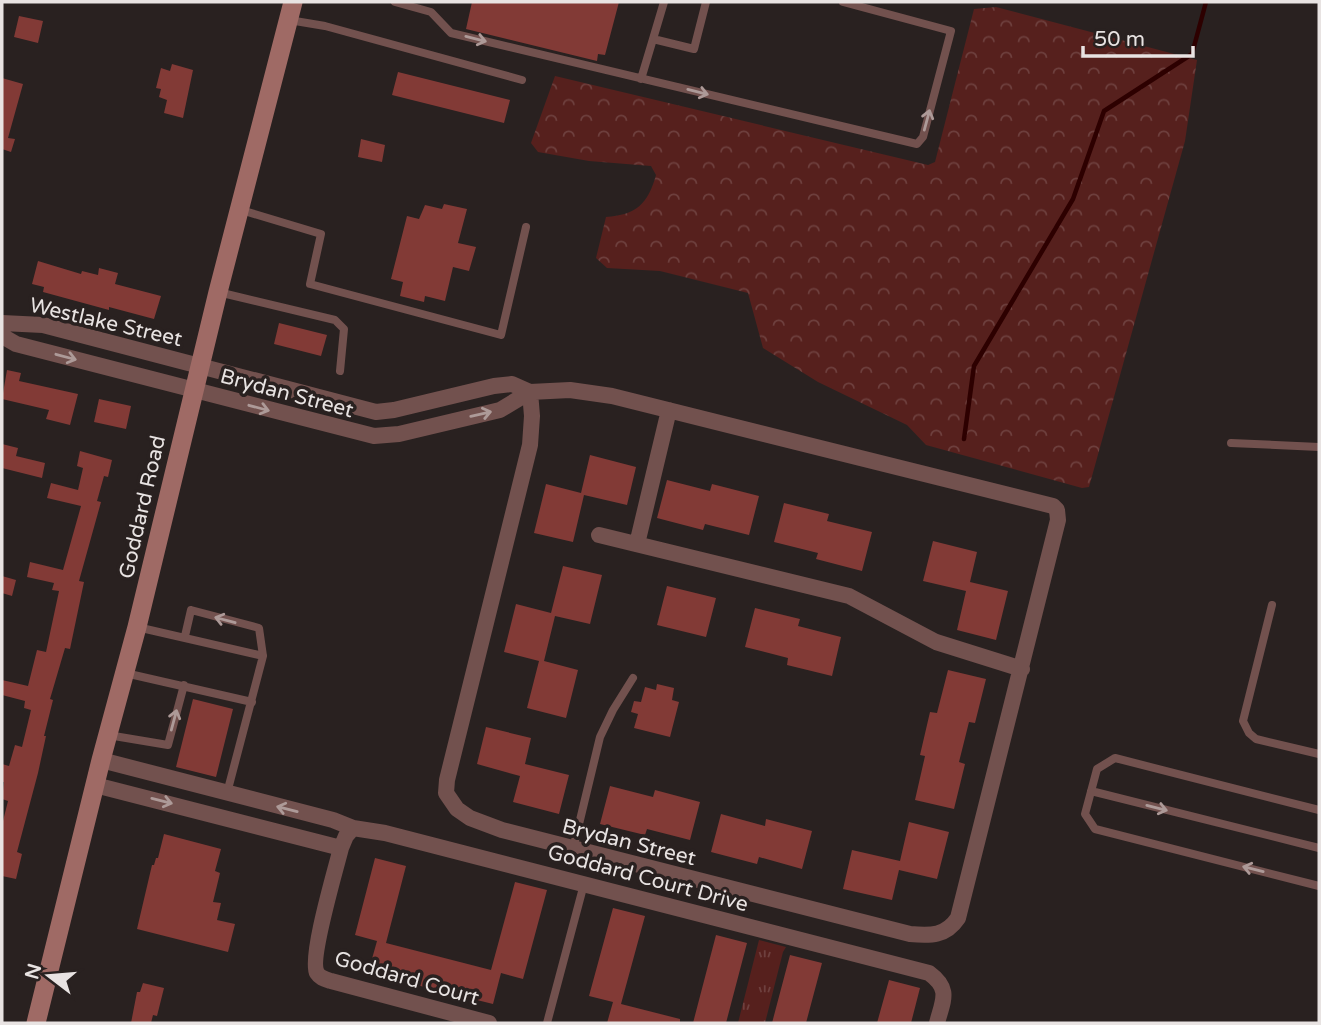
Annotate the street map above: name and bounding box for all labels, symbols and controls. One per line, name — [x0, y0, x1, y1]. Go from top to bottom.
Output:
scale bar — [1083, 14, 1193, 58]
text: 50 m — [1094, 27, 1145, 52]
one-way arrow — [465, 33, 487, 46]
one-way arrow — [686, 86, 708, 99]
one-way arrow — [921, 109, 934, 132]
street label: Westlake Street — [27, 293, 185, 352]
one-way arrow — [55, 351, 77, 364]
street label: Brydan Street — [218, 364, 356, 423]
one-way arrow — [247, 402, 270, 415]
one-way arrow — [469, 407, 492, 421]
street label: Goddard Road — [114, 433, 171, 581]
one-way arrow — [215, 612, 237, 625]
one-way arrow — [169, 710, 182, 732]
one-way arrow — [151, 796, 173, 809]
one-way arrow — [276, 802, 299, 815]
one-way arrow — [1146, 802, 1168, 815]
street label: Brydan Street — [559, 814, 698, 871]
street label: Goddard Court Drive — [545, 840, 751, 917]
one-way arrow — [1242, 862, 1265, 875]
north arrow — [14, 941, 84, 1011]
street label: Goddard Court — [332, 946, 482, 1011]
text: N — [21, 961, 46, 982]

